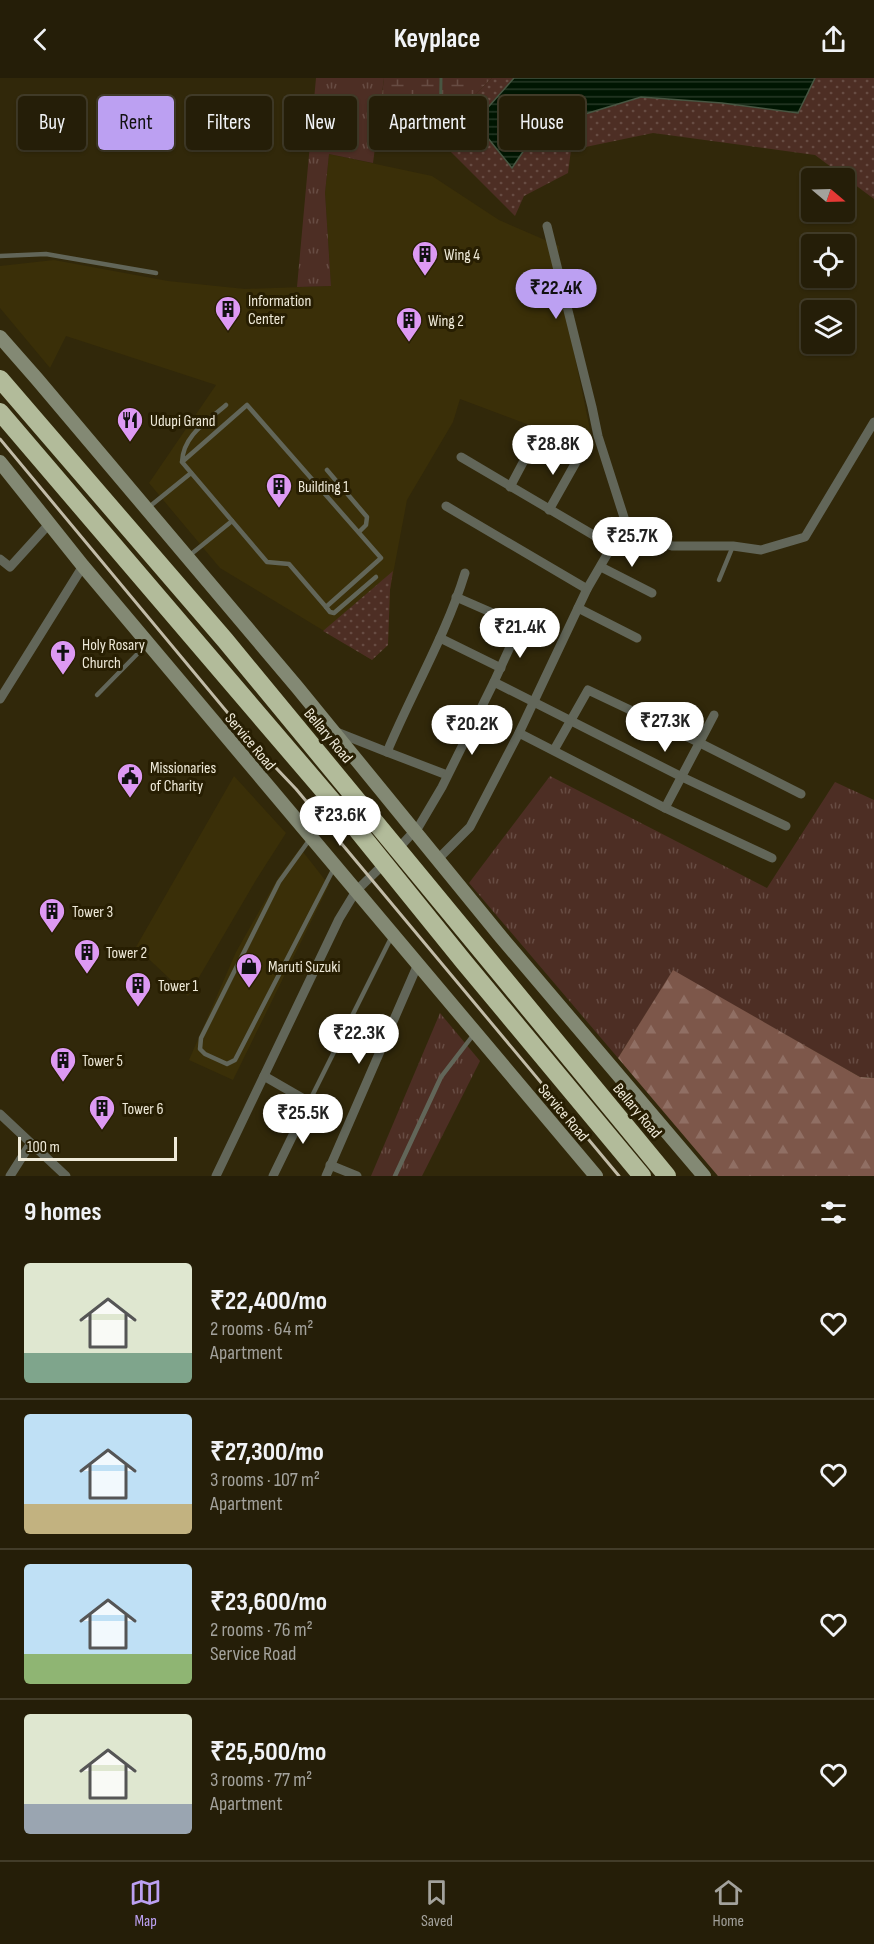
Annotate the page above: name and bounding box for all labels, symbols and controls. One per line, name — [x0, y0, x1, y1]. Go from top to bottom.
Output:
icon: back — [24, 23, 57, 56]
text: Keyplace — [394, 23, 480, 55]
icon: share — [817, 23, 850, 56]
chip: Buy — [18, 96, 86, 150]
chip: Rent — [98, 96, 174, 150]
chip: Filters — [186, 96, 272, 150]
chip: New — [284, 96, 357, 150]
chip: Apartment — [369, 96, 487, 150]
chip: House — [499, 96, 585, 150]
north arrow — [801, 168, 855, 222]
map controls — [801, 168, 855, 354]
button: locate — [801, 234, 855, 288]
building icon: Wing 4 — [410, 239, 440, 277]
place label: Wing 4 — [444, 246, 480, 265]
pin: ₹22.4K — [507, 269, 605, 320]
text: ₹22.4K — [530, 276, 582, 300]
place label: Information Center — [248, 292, 311, 329]
building icon: Information Center — [213, 294, 243, 332]
button: layers — [801, 300, 855, 354]
building icon: Wing 2 — [394, 305, 424, 343]
place label: Wing 2 — [428, 312, 464, 331]
restaurant icon: Udupi Grand — [115, 405, 145, 443]
place label: Udupi Grand — [150, 412, 215, 431]
pin: ₹28.8K — [504, 425, 602, 476]
text: ₹28.8K — [526, 432, 580, 456]
building icon: Building 1 — [264, 471, 294, 509]
place label: Building 1 — [298, 478, 349, 497]
pin: ₹25.7K — [583, 517, 681, 568]
text: ₹25.7K — [606, 524, 658, 548]
pin: ₹21.4K — [471, 608, 569, 659]
text: ₹21.4K — [494, 615, 546, 639]
place label: Holy Rosary Church — [82, 636, 145, 673]
church icon: Holy Rosary Church — [48, 638, 78, 676]
pin: ₹27.3K — [616, 702, 714, 753]
street label: Bellary Road — [299, 705, 356, 767]
pin: ₹20.2K — [423, 705, 521, 756]
street label: Service Road — [220, 709, 279, 775]
text: ₹27.3K — [640, 709, 690, 733]
text: ₹20.2K — [446, 712, 498, 736]
place label: Missionaries of Charity — [150, 759, 216, 796]
public building icon: Missionaries of Charity — [115, 761, 145, 799]
pin: ₹23.6K — [291, 796, 389, 847]
text: ₹23.6K — [314, 803, 366, 827]
building icon: Tower 3 — [37, 896, 67, 934]
place label: Tower 3 — [72, 903, 113, 922]
building icon: Tower 2 — [72, 937, 102, 975]
place label: Tower 2 — [106, 944, 147, 963]
shop icon: Maruti Suzuki — [234, 951, 264, 989]
place label: Maruti Suzuki — [268, 958, 340, 977]
building icon: Tower 1 — [123, 970, 153, 1008]
place label: Tower 1 — [158, 977, 198, 996]
pin: ₹22.3K — [310, 1014, 408, 1065]
text: ₹22.3K — [333, 1021, 385, 1045]
building icon: Tower 5 — [48, 1045, 78, 1083]
place label: Tower 5 — [82, 1052, 123, 1071]
street label: Service Road — [533, 1080, 592, 1146]
street label: Bellary Road — [608, 1080, 665, 1142]
building icon: Tower 6 — [87, 1093, 117, 1131]
pin: ₹25.5K — [254, 1094, 352, 1145]
place label: Tower 6 — [122, 1100, 164, 1119]
text: ₹25.5K — [277, 1101, 329, 1125]
scale bar — [18, 1134, 177, 1162]
text: 100 m — [27, 1138, 60, 1157]
icon: filters — [817, 1196, 850, 1229]
text: 9 homes — [24, 1197, 102, 1228]
text: ₹22,400/mo — [210, 1286, 327, 1317]
icon: home — [72, 1287, 144, 1359]
icon: heart — [817, 1307, 850, 1340]
text: 2 rooms · 64 m² — [210, 1317, 314, 1341]
text: Apartment — [210, 1341, 283, 1365]
text: ₹27,300/mo — [210, 1437, 324, 1468]
icon: home — [72, 1438, 144, 1510]
icon: heart — [817, 1458, 850, 1491]
text: 3 rooms · 107 m² — [210, 1468, 320, 1492]
text: Apartment — [210, 1492, 283, 1516]
text: ₹23,600/mo — [210, 1587, 327, 1618]
icon: home — [72, 1588, 144, 1660]
icon: heart — [817, 1608, 850, 1641]
text: 2 rooms · 76 m² — [210, 1618, 313, 1642]
text: Service Road — [210, 1642, 296, 1666]
text: ₹25,500/mo — [210, 1737, 326, 1768]
icon: home — [72, 1738, 144, 1810]
icon: heart — [817, 1758, 850, 1791]
text: 3 rooms · 77 m² — [210, 1768, 312, 1792]
text: Apartment — [210, 1792, 283, 1816]
tab: Map — [129, 1876, 162, 1931]
tab: Saved — [420, 1876, 453, 1931]
tab: Home — [712, 1876, 745, 1931]

